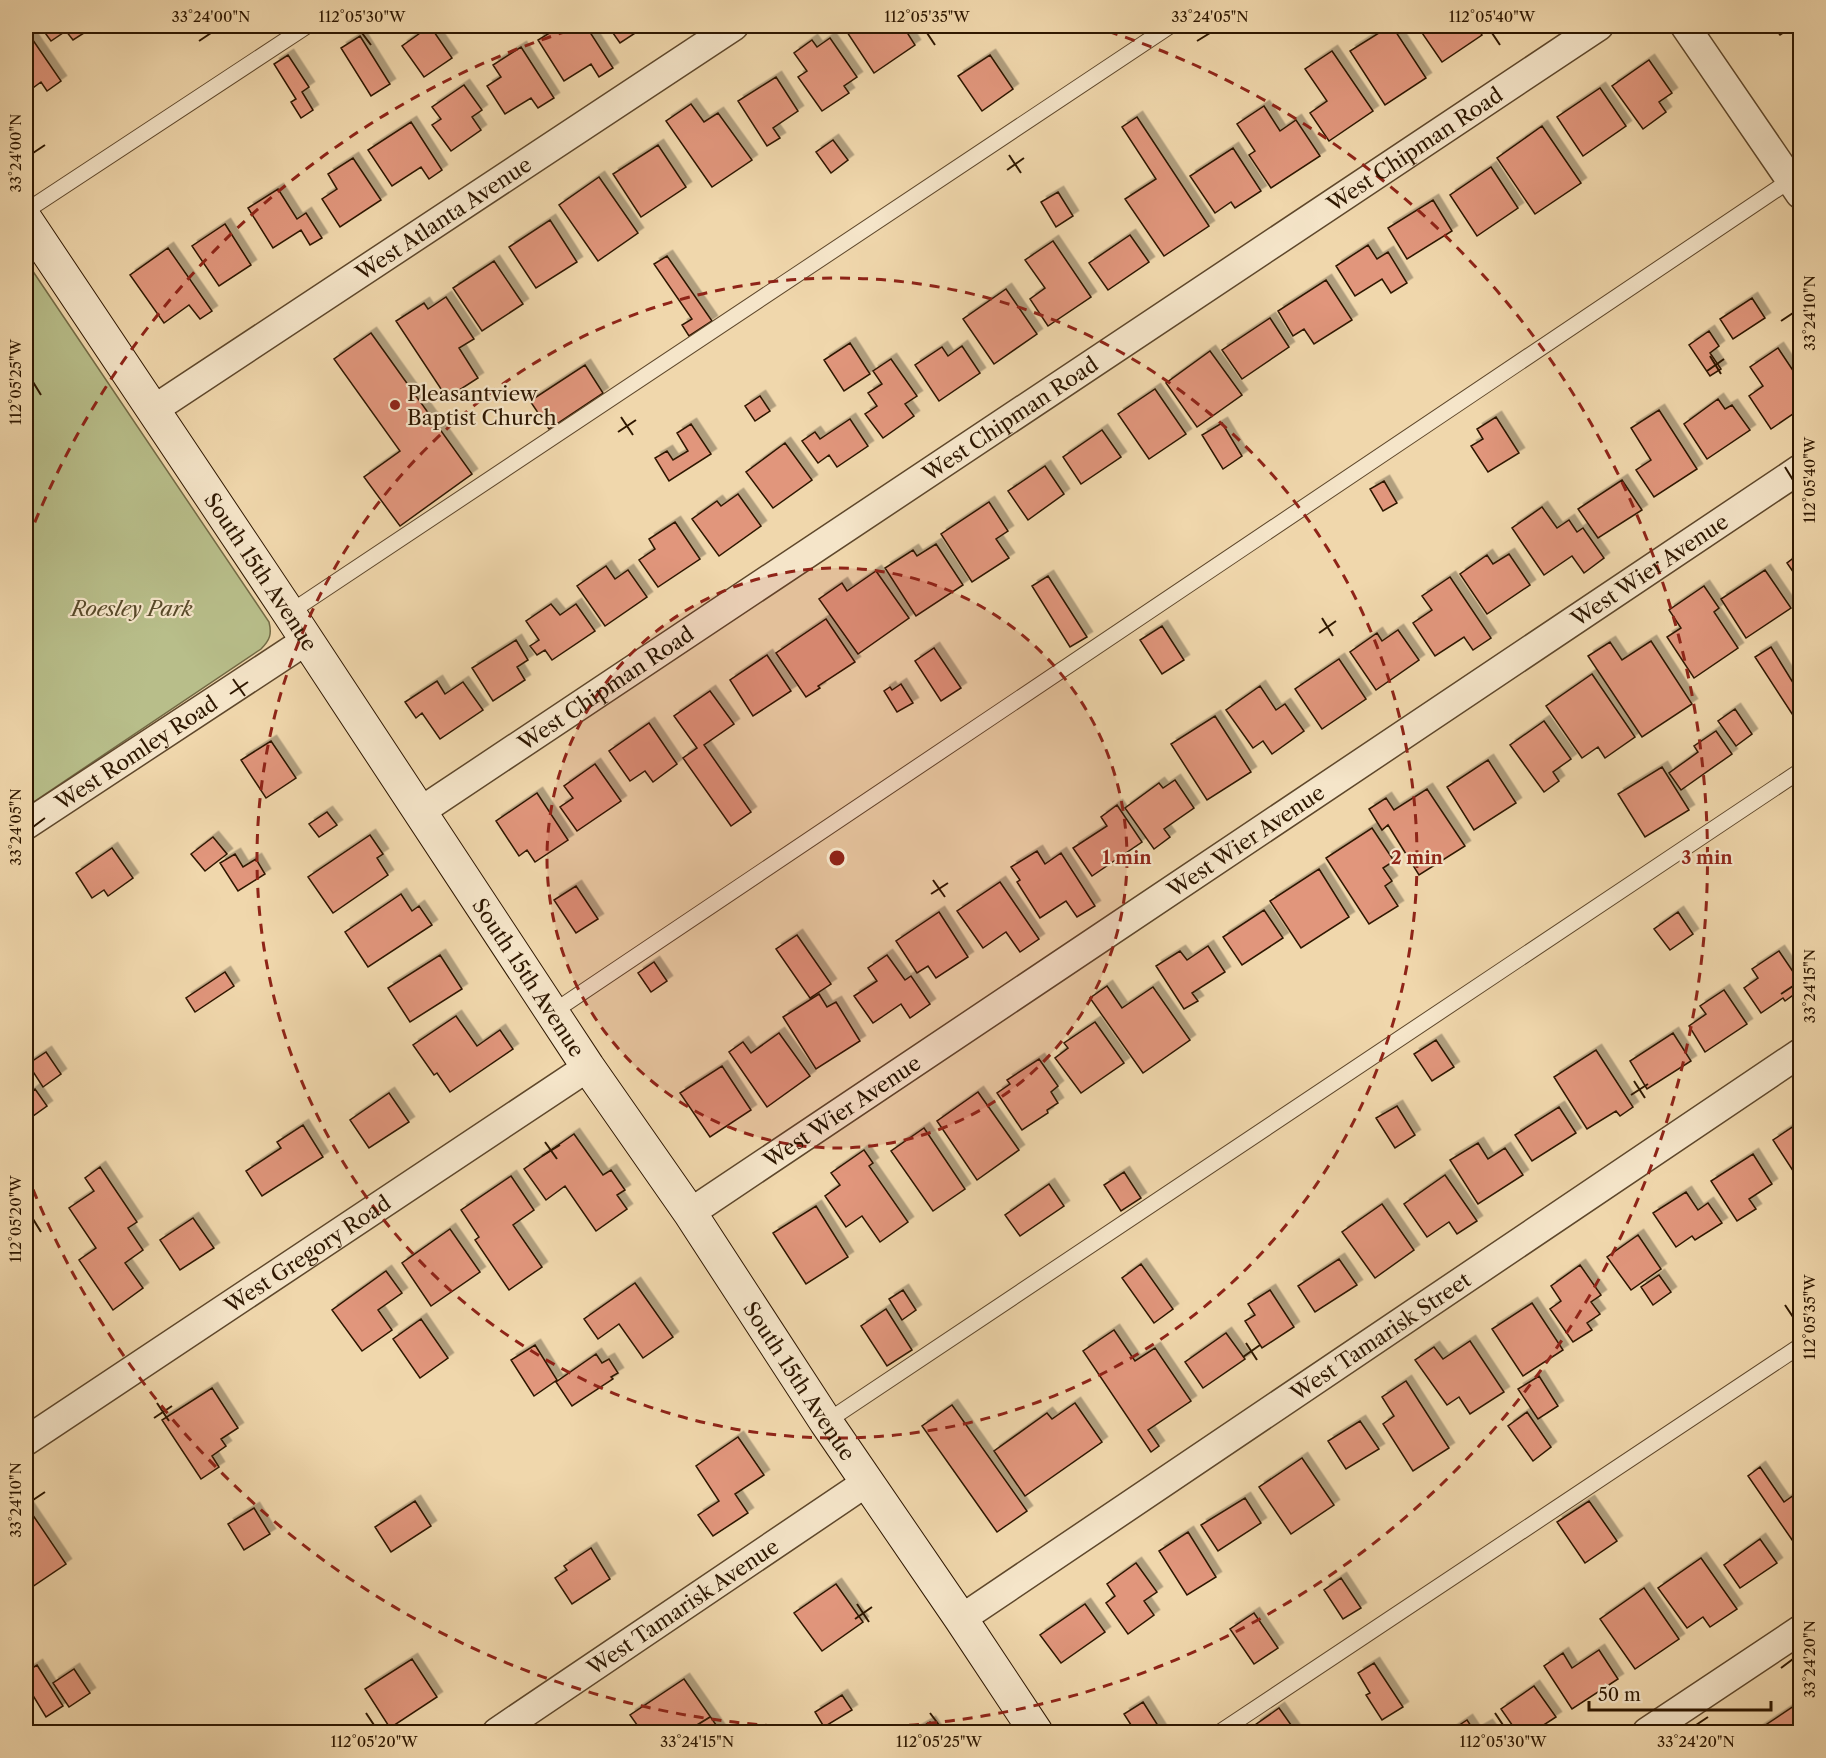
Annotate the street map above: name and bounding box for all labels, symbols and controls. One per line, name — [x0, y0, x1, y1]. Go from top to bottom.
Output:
text: 33°24'00"N — [172, 7, 250, 26]
text: 112°05'30"W — [319, 7, 406, 26]
text: 112°05'35"W — [884, 7, 970, 26]
text: 33°24'05"N — [1171, 7, 1249, 26]
text: 112°05'40"W — [1449, 7, 1536, 26]
street label: West Chipman Road — [1321, 81, 1507, 217]
text: 33°24'00"N — [6, 114, 25, 192]
street label: West Atlanta Avenue — [350, 151, 536, 286]
text: 33°24'10"N — [1800, 275, 1819, 351]
text: 112°05'25"W — [6, 339, 25, 425]
street label: West Chipman Road — [917, 351, 1103, 486]
place label: Pleasantview Baptist Church — [407, 381, 557, 430]
marker: Pleasantview Baptist Church — [388, 398, 402, 412]
text: 112°05'40"W — [1800, 436, 1819, 523]
street label: South 15th Avenue — [199, 488, 323, 655]
street label: West Wier Avenue — [1565, 509, 1733, 632]
park label: Roesley Park — [69, 596, 193, 621]
street label: West Chipman Road — [513, 620, 698, 756]
street label: West Romley Road — [50, 690, 222, 815]
street label: West Wier Avenue — [1162, 779, 1329, 902]
text: 33°24'05"N — [6, 788, 25, 866]
text: 1 min — [1102, 847, 1152, 869]
text: 2 min — [1391, 847, 1444, 869]
text: 3 min — [1681, 847, 1733, 869]
centre of rings — [827, 848, 847, 868]
street label: South 15th Avenue — [468, 893, 590, 1061]
text: 33°24'15"N — [1800, 949, 1819, 1023]
street label: West Wier Avenue — [758, 1050, 925, 1173]
text: 112°05'20"W — [6, 1175, 25, 1263]
street label: West Gregory Road — [219, 1190, 395, 1318]
street label: West Tamarisk Street — [1285, 1266, 1476, 1406]
text: 112°05'35"W — [1800, 1274, 1819, 1360]
street label: South 15th Avenue — [738, 1297, 861, 1465]
text: 33°24'10"N — [6, 1462, 25, 1538]
street label: West Tamarisk Avenue — [581, 1533, 783, 1681]
text: 33°24'20"N — [1800, 1620, 1819, 1698]
scale bar — [1589, 1674, 1770, 1712]
text: 50 m — [1598, 1684, 1641, 1706]
text: 112°05'20"W — [330, 1732, 418, 1751]
text: 33°24'15"N — [660, 1732, 734, 1751]
text: 112°05'25"W — [896, 1732, 982, 1751]
text: 112°05'30"W — [1460, 1732, 1547, 1751]
text: 33°24'20"N — [1657, 1732, 1735, 1751]

